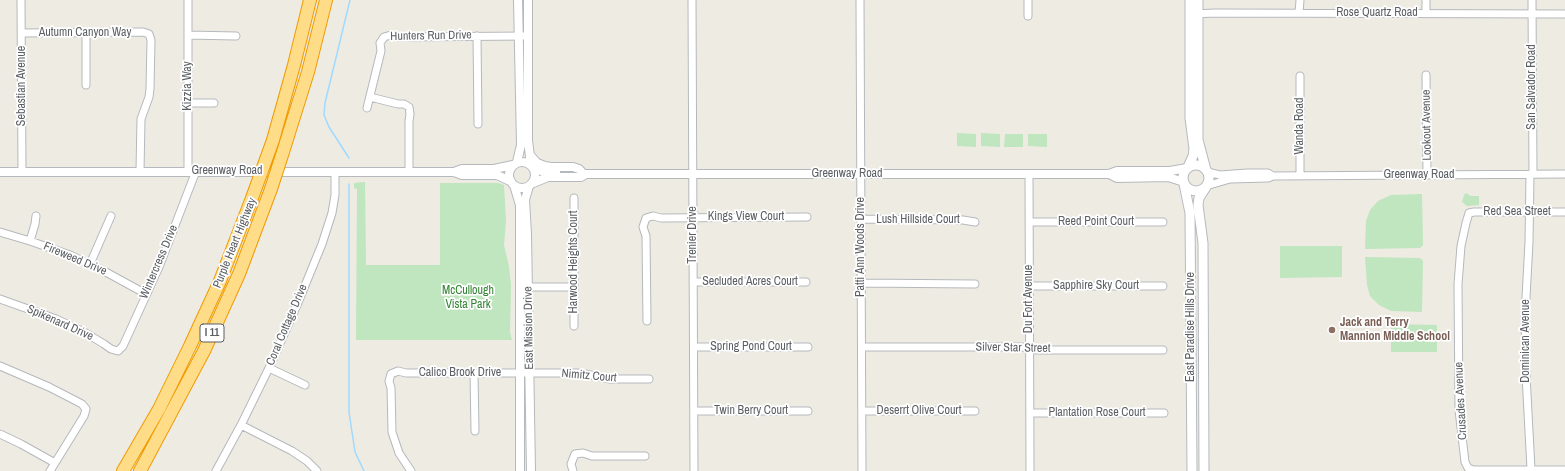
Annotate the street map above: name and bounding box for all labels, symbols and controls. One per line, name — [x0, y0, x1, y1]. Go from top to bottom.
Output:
street label: Rose Quartz Road — [1336, 6, 1418, 20]
street label: Autumn Canyon Way — [39, 26, 131, 40]
street label: Hunters Run Drive — [390, 28, 472, 44]
street label: San Salvador Road — [1525, 44, 1539, 130]
street label: Sebastian Avenue — [15, 46, 29, 126]
street label: Kizzia Way — [181, 61, 195, 111]
street label: Lookout Avenue — [1419, 89, 1435, 161]
street label: Wanda Road — [1293, 97, 1307, 155]
street label: Greenway Road — [191, 164, 263, 178]
street label: Greenway Road — [811, 167, 883, 181]
street label: Greenway Road — [1383, 168, 1455, 182]
street label: Purple Heart Highway — [210, 196, 260, 290]
street label: Patti Ann Woods Drive — [854, 197, 868, 297]
street label: Red Sea Street — [1483, 205, 1551, 219]
street label: Trenier Drive — [686, 206, 700, 264]
street label: Kings View Court — [708, 210, 784, 224]
street label: Harwood Heights Court — [567, 211, 581, 313]
street label: Lush Hillside Court — [876, 213, 960, 227]
street label: Reed Point Court — [1058, 215, 1134, 229]
street label: Wintercress Drive — [137, 223, 181, 301]
street label: Fireweed Drive — [41, 239, 109, 279]
street label: Du Fort Avenue — [1022, 265, 1036, 333]
street label: East Paradise Hills Drive — [1184, 272, 1198, 382]
street label: Secluded Acres Court — [702, 275, 798, 289]
street label: Sapphire Sky Court — [1053, 279, 1139, 293]
street label: Coral Cottage Drive — [263, 282, 311, 368]
park label: McCullough Vista Park — [442, 284, 494, 312]
street label: East Mission Drive — [521, 286, 537, 370]
street label: Dominican Avenue — [1519, 299, 1533, 383]
street label: Spikenard Drive — [25, 302, 95, 344]
place label: Jack and Terry Mannion Middle School — [1340, 316, 1450, 344]
road number: I 11 — [200, 324, 224, 342]
marker: Jack and Terry Mannion Middle School — [1327, 325, 1337, 335]
street label: Spring Pond Court — [710, 340, 792, 354]
street label: Silver Star Street — [975, 340, 1051, 356]
street label: Crusades Avenue — [1452, 362, 1470, 440]
street label: Calico Brook Drive — [419, 366, 501, 380]
street label: Nimitz Court — [561, 366, 617, 386]
street label: Twin Berry Court — [714, 404, 788, 418]
street label: Deserrt Olive Court — [877, 404, 961, 418]
street label: Plantation Rose Court — [1049, 406, 1145, 420]

